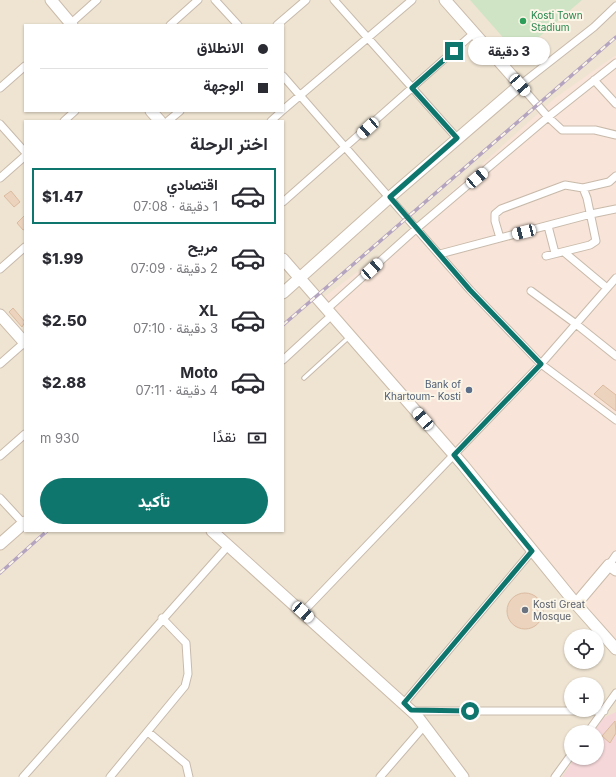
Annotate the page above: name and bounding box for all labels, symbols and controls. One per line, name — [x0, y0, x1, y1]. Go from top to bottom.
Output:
place label: Kosti Town Stadium — [531, 9, 583, 33]
marker: Kosti Town Stadium — [518, 16, 528, 26]
callout: 3 دقيقة — [468, 37, 550, 65]
text: الانطلاق — [197, 38, 244, 57]
route end — [445, 42, 463, 60]
text: 3 دقيقة — [488, 43, 530, 59]
car — [508, 72, 532, 98]
text: الوجهة — [203, 76, 244, 95]
car — [355, 116, 381, 140]
text: اختر الرحلة — [190, 133, 268, 154]
car — [464, 166, 490, 190]
text: اقتصادي — [166, 175, 218, 194]
icon: car — [230, 178, 266, 214]
text: $1.47 — [42, 187, 83, 206]
text: 1 دقيقة · 07:08 — [133, 198, 218, 214]
car — [511, 223, 537, 241]
text: مريح — [188, 237, 218, 256]
icon: car — [230, 240, 266, 276]
text: $1.99 — [42, 249, 83, 268]
car — [359, 257, 385, 281]
text: 2 دقيقة · 07:09 — [130, 260, 218, 276]
text: XL — [198, 301, 218, 320]
icon: car — [230, 302, 266, 338]
text: $2.50 — [42, 311, 87, 330]
text: 3 دقيقة · 07:10 — [133, 320, 218, 336]
text: Moto — [180, 363, 218, 382]
icon: car — [230, 364, 266, 400]
text: $2.88 — [42, 373, 86, 392]
place label: Bank of Khartoum- Kosti — [384, 378, 461, 402]
text: 4 دقيقة · 07:11 — [136, 382, 218, 398]
marker: Bank of Khartoum- Kosti — [464, 385, 474, 395]
car — [411, 406, 435, 432]
text: نقدًا — [213, 427, 236, 446]
icon: cash — [246, 427, 268, 449]
text: 930 m — [40, 430, 79, 446]
button: تأكيد — [40, 478, 268, 524]
place label: Kosti Great Mosque — [533, 598, 586, 622]
car — [290, 600, 316, 624]
marker: Kosti Great Mosque — [520, 605, 530, 615]
map controls — [564, 629, 604, 765]
button: locate — [564, 629, 604, 669]
button: + — [564, 677, 604, 717]
route start — [461, 702, 479, 720]
button: − — [564, 725, 604, 765]

